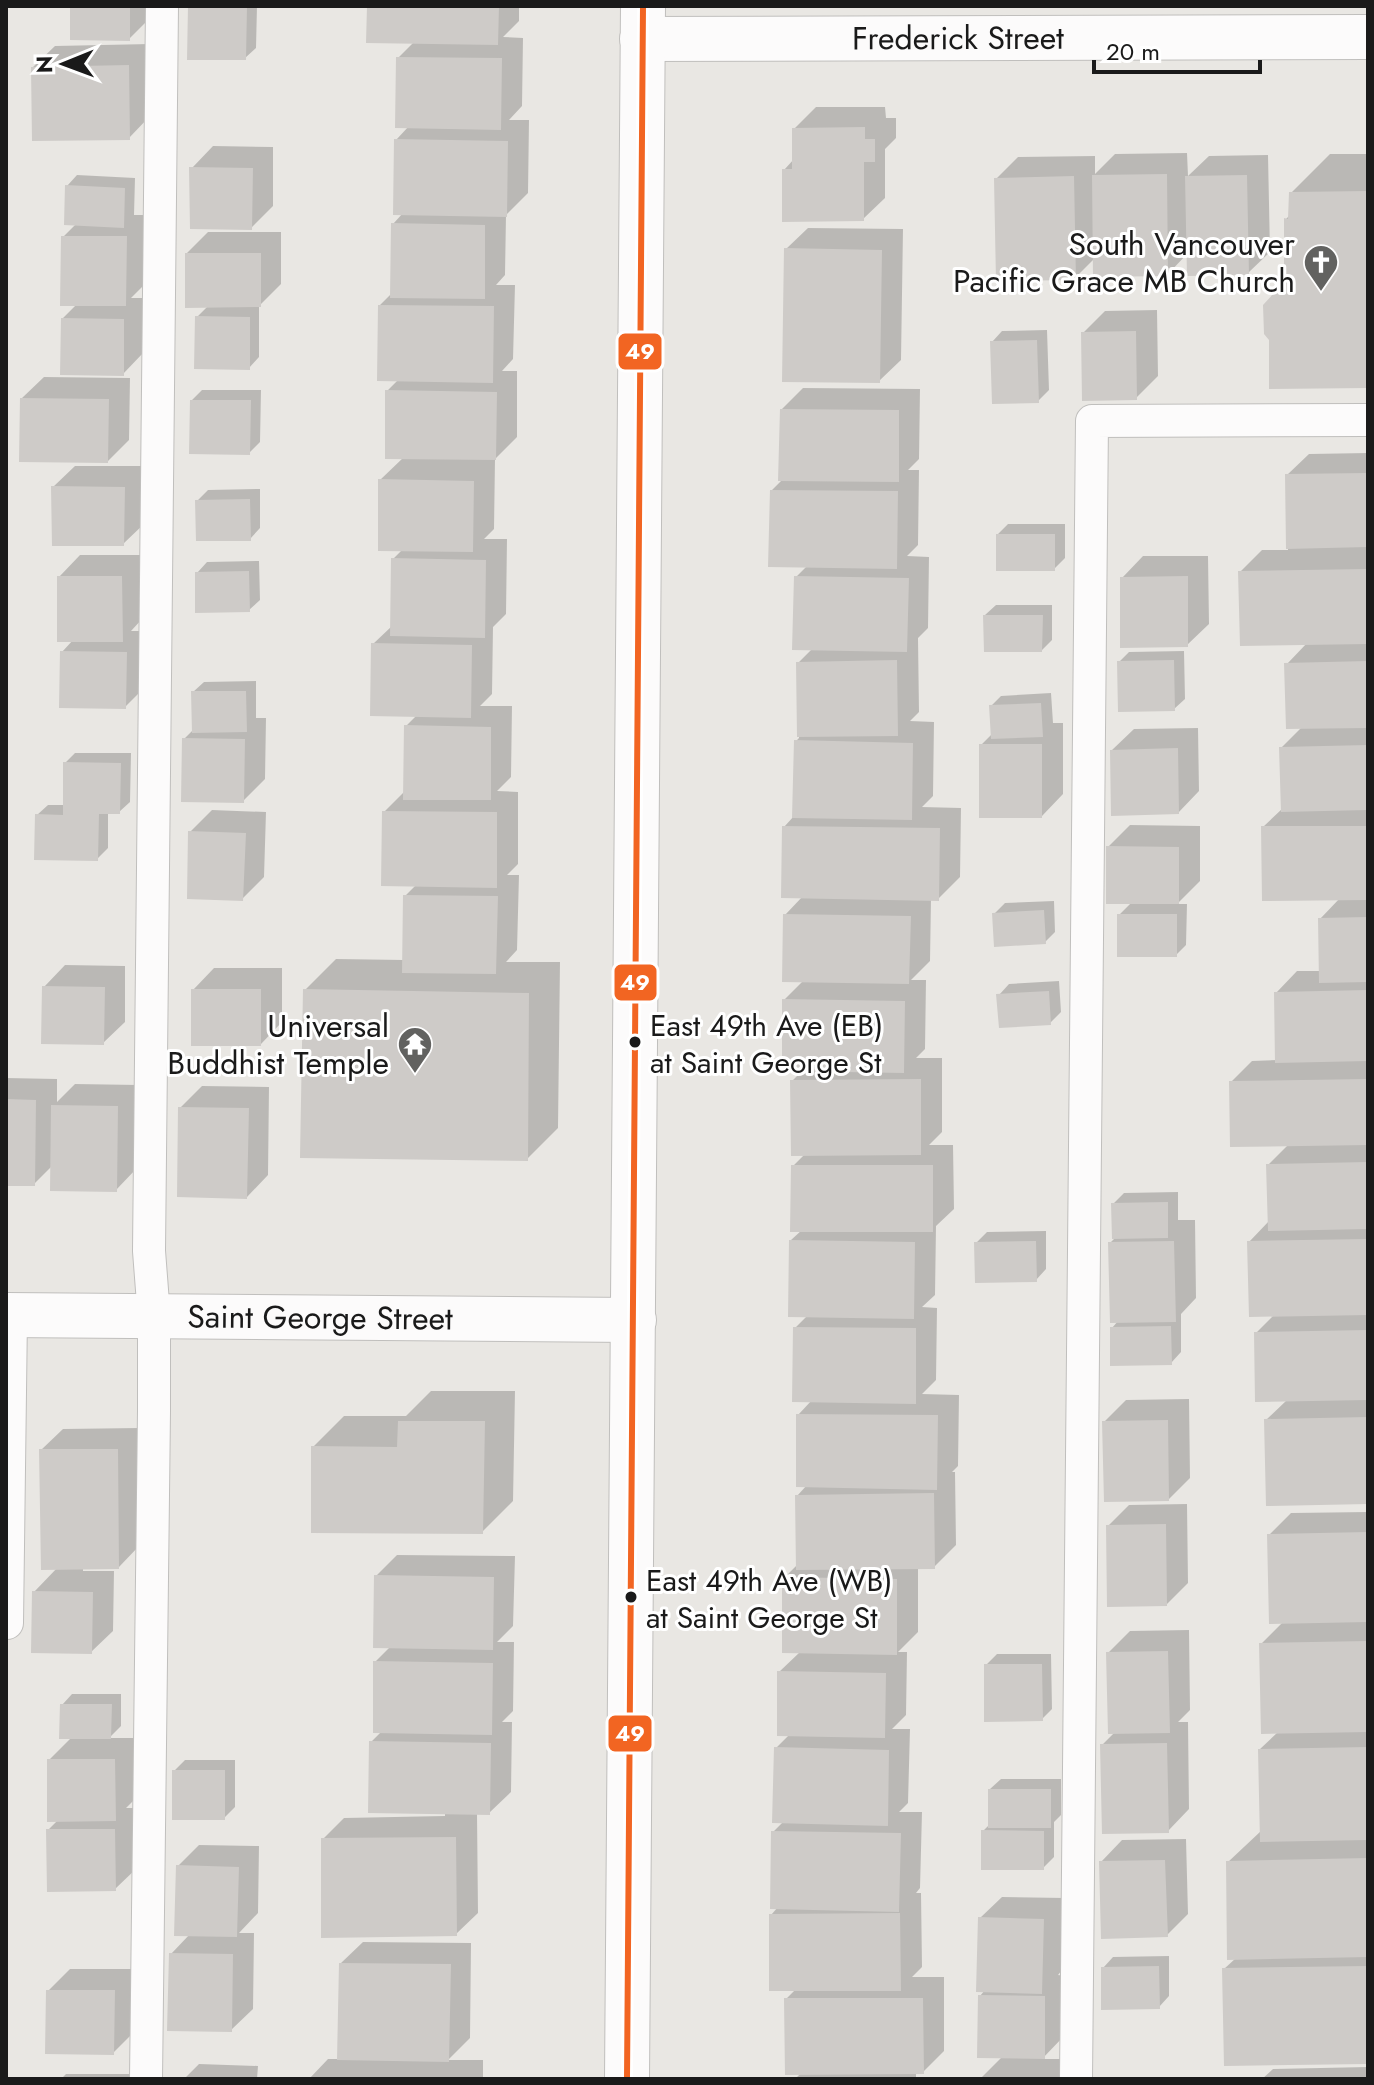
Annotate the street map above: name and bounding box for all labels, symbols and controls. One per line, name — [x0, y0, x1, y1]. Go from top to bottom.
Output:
street label: Frederick Street — [852, 15, 1064, 61]
north arrow — [24, 24, 104, 104]
scale bar — [1094, 24, 1260, 74]
text: 20 m — [1106, 34, 1160, 69]
text: N — [28, 55, 60, 73]
place label: South Vancouver Pacific Grace MB Church — [953, 221, 1295, 304]
church icon: South Vancouver Pacific Grace MB Church — [1302, 243, 1340, 293]
line badge: 49 — [617, 332, 663, 371]
text: 49 — [625, 335, 655, 367]
line badge: 49 — [613, 963, 658, 1002]
text: 49 — [620, 966, 650, 998]
place label: Universal Buddhist Temple — [167, 1003, 389, 1086]
place label: East 49th Ave (EB) at Saint George St — [650, 1004, 883, 1084]
temple icon: Universal Buddhist Temple — [396, 1025, 434, 1075]
marker: East 49th Ave (EB) at Saint George St — [627, 1034, 643, 1050]
street label: Saint George Street — [187, 1293, 453, 1342]
place label: East 49th Ave (WB) at Saint George St — [646, 1559, 892, 1639]
marker: East 49th Ave (WB) at Saint George St — [623, 1589, 639, 1605]
line badge: 49 — [607, 1714, 653, 1753]
text: 49 — [615, 1717, 645, 1749]

